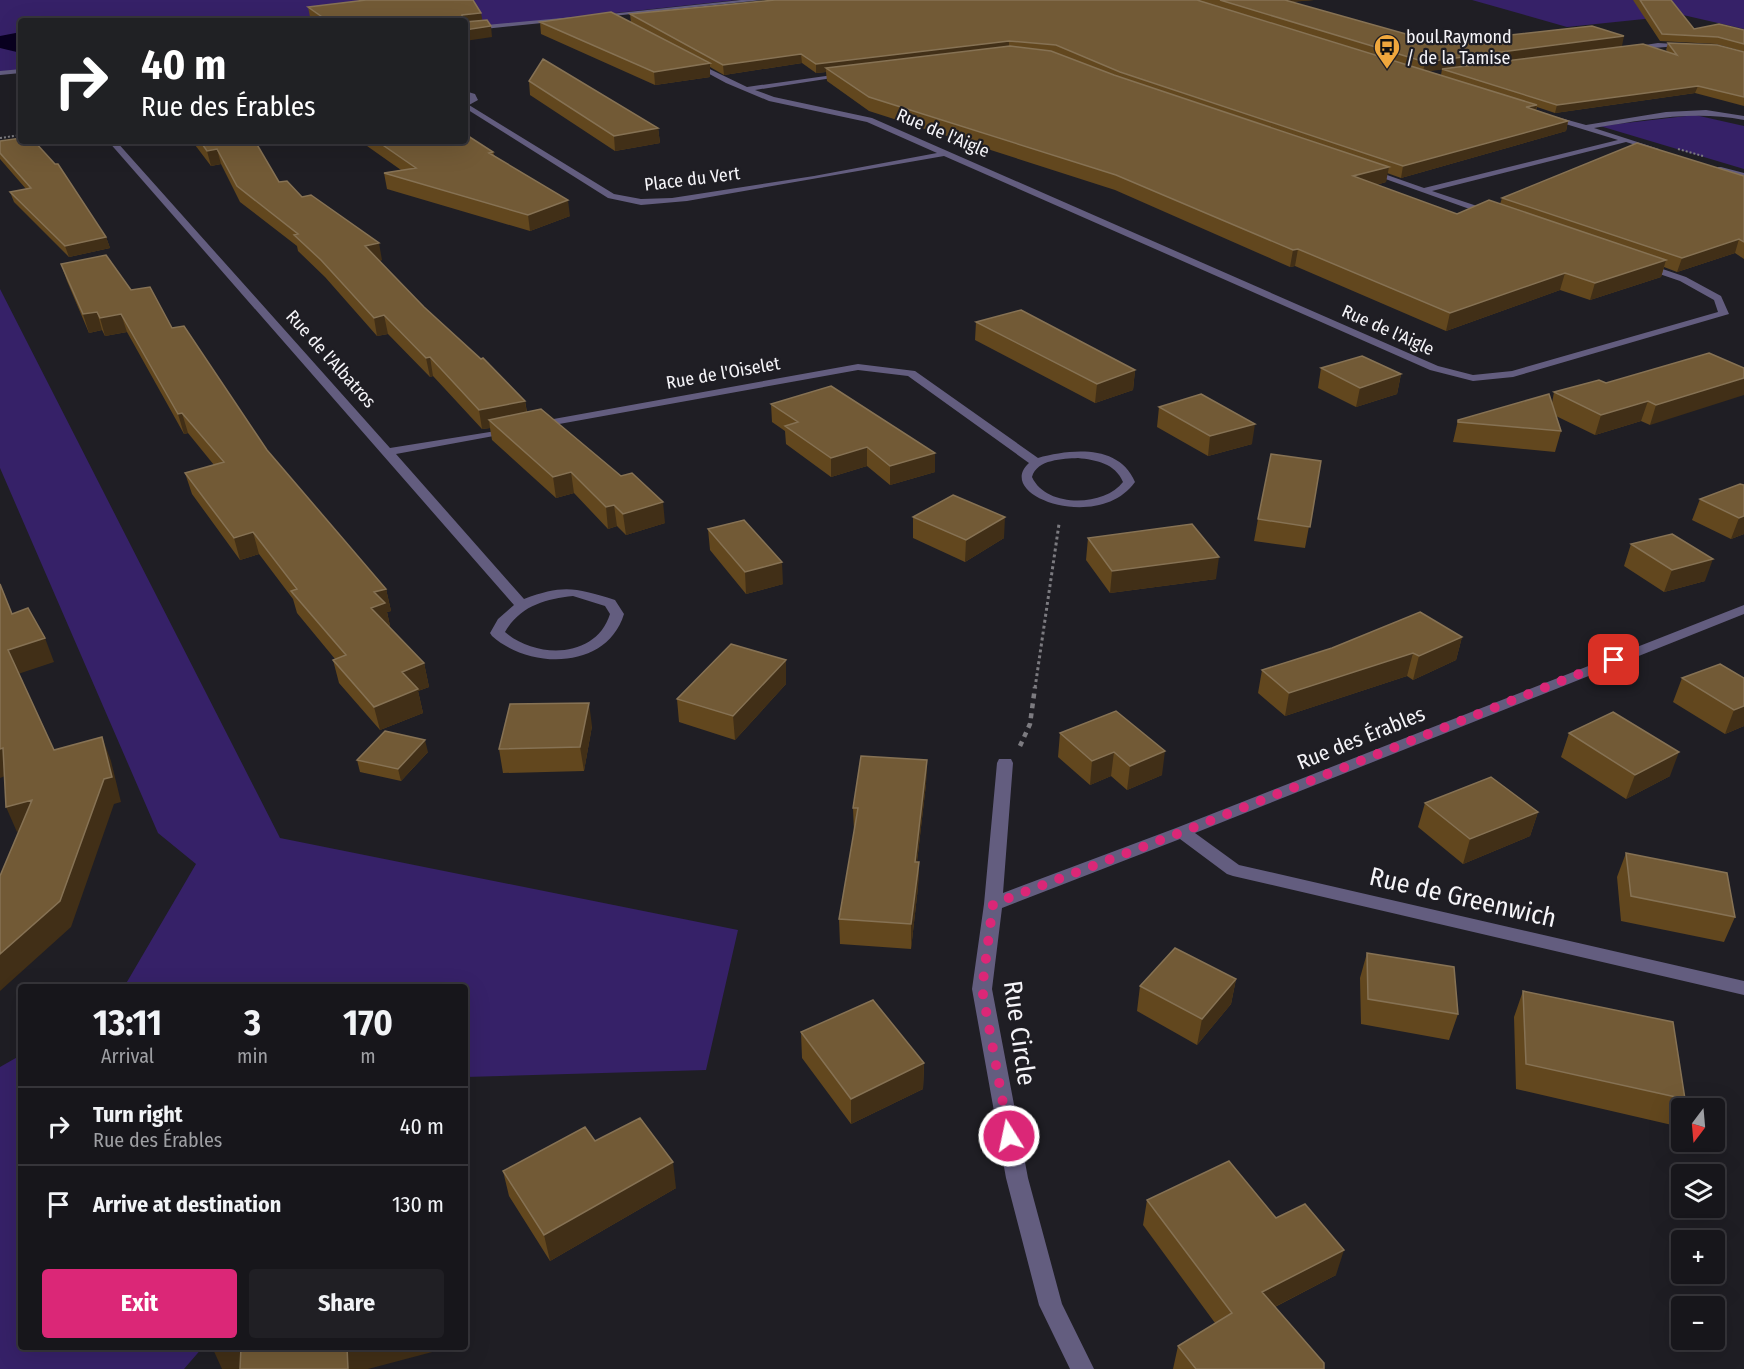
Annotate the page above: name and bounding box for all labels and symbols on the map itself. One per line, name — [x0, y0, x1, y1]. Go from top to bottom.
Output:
place label: boul.Raymond / de la Tamise — [1406, 26, 1512, 69]
bus stop icon: boul.Raymond / de la Tamise — [1372, 32, 1402, 70]
street label: Rue de l'Aigle — [893, 104, 993, 162]
street label: Place du Vert — [643, 162, 741, 196]
street label: Rue de l'Aigle — [1338, 300, 1438, 360]
street label: Rue de l'Albatros — [281, 306, 381, 413]
street label: Rue de l'Oiselet — [664, 352, 782, 394]
pin — [1588, 634, 1639, 685]
street label: Rue des Érables — [1293, 700, 1429, 775]
street label: Rue de Greenwich — [1367, 861, 1559, 934]
street label: Rue Circle — [997, 979, 1042, 1087]
north arrow — [1671, 1098, 1725, 1152]
position arrow — [977, 1104, 1041, 1168]

